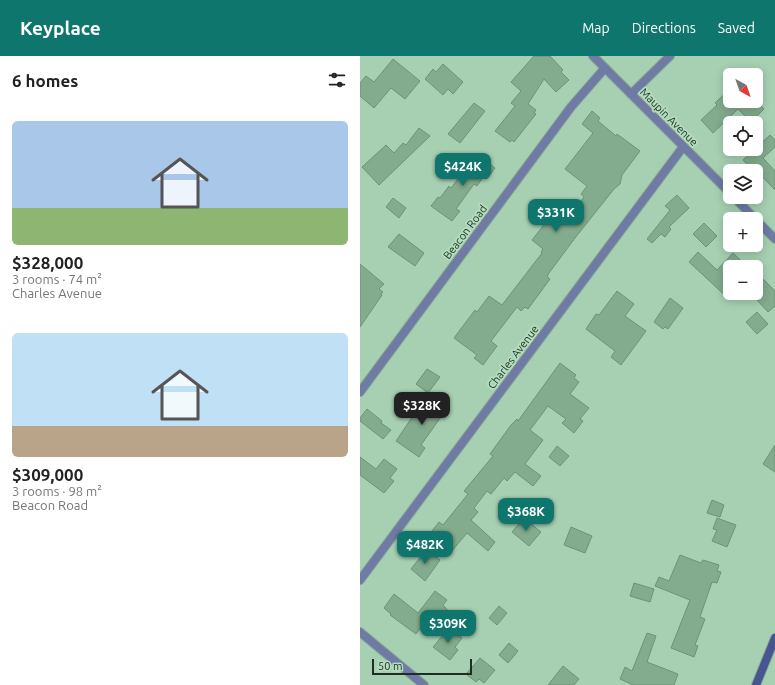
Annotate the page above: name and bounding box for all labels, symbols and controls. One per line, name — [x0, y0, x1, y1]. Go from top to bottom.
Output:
text: Keyplace — [20, 17, 101, 39]
text: Map — [582, 20, 610, 36]
text: Directions — [632, 20, 696, 36]
text: Saved — [718, 20, 755, 36]
north arrow — [723, 68, 763, 108]
map controls — [723, 68, 763, 300]
icon: filters — [326, 69, 348, 91]
text: 6 homes — [12, 71, 78, 90]
street label: Maupin Avenue — [638, 86, 700, 148]
button: locate — [723, 116, 763, 156]
icon: home — [144, 147, 216, 219]
pin: $424K — [435, 153, 491, 187]
text: $424K — [444, 159, 482, 173]
button: layers — [723, 164, 763, 204]
pin: $331K — [528, 199, 584, 233]
street label: Beacon Road — [441, 203, 489, 261]
text: $331K — [537, 205, 575, 219]
button: + — [723, 212, 763, 252]
text: $328,000 — [12, 253, 83, 272]
button: − — [723, 260, 763, 300]
text: 3 rooms · 74 m² — [12, 272, 102, 286]
text: Charles Avenue — [12, 286, 102, 300]
street label: Charles Avenue — [485, 323, 541, 391]
icon: home — [144, 359, 216, 431]
pin: $328K — [394, 392, 450, 426]
text: $328K — [403, 398, 441, 412]
text: $309,000 — [12, 465, 83, 484]
text: 3 rooms · 98 m² — [12, 484, 102, 498]
text: Beacon Road — [12, 498, 88, 512]
pin: $368K — [498, 498, 554, 532]
text: $368K — [507, 504, 545, 518]
pin: $482K — [397, 531, 453, 565]
text: $482K — [406, 537, 444, 551]
pin: $309K — [420, 610, 476, 644]
text: $309K — [429, 616, 467, 630]
scale bar — [372, 657, 472, 676]
text: 50 m — [378, 660, 402, 672]

